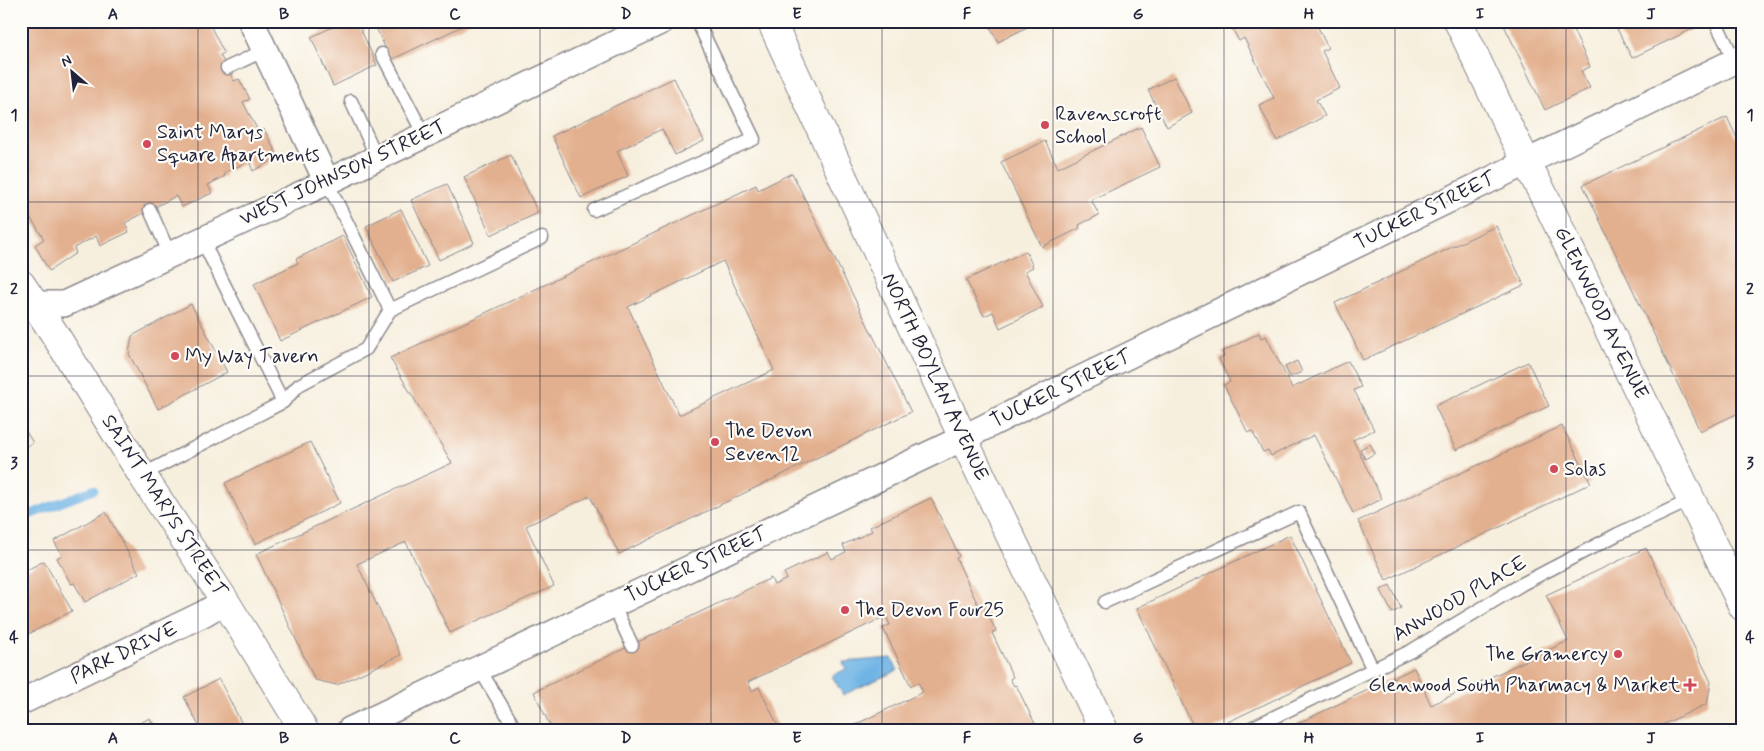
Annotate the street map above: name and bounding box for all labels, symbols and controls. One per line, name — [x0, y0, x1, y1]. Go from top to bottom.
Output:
text: A — [108, 4, 118, 25]
text: B — [279, 4, 289, 25]
text: C — [449, 4, 461, 25]
text: D — [620, 4, 632, 25]
text: E — [792, 4, 802, 25]
text: F — [963, 4, 972, 25]
text: G — [1133, 4, 1144, 25]
text: H — [1304, 4, 1315, 25]
text: I — [1476, 4, 1485, 25]
text: J — [1646, 4, 1656, 25]
north arrow — [48, 48, 98, 98]
text: N — [58, 51, 75, 72]
place label: Ravenscroft School — [1055, 101, 1161, 151]
text: 1 — [10, 105, 18, 126]
text: 1 — [1746, 105, 1754, 126]
street label: WEST JOHNSON STREET — [236, 113, 450, 233]
place label: Saint Marys Square Apartments — [157, 119, 320, 170]
marker: Ravenscroft School — [1039, 119, 1051, 131]
marker: Saint Marys Square Apartments — [141, 138, 153, 150]
street label: TUCKER STREET — [1350, 165, 1501, 257]
street label: GLENWOOD AVENUE — [1548, 222, 1654, 404]
street label: NORTH BOYLAN AVENUE — [875, 269, 995, 485]
text: 2 — [10, 279, 18, 300]
text: 2 — [1746, 279, 1754, 300]
place label: My Way Tavern — [185, 343, 319, 370]
street label: TUCKER STREET — [986, 343, 1137, 435]
marker: My Way Tavern — [169, 350, 181, 362]
street label: SAINT MARYS STREET — [95, 410, 234, 603]
place label: The Devon Seven12 — [725, 418, 813, 468]
marker: The Devon Seven12 — [709, 436, 721, 448]
text: 3 — [10, 453, 18, 474]
text: 3 — [1746, 453, 1754, 474]
place label: Solas — [1564, 456, 1606, 483]
marker: Solas — [1548, 463, 1560, 475]
street label: TUCKER STREET — [621, 520, 773, 610]
street label: ANWOOD PLACE — [1388, 550, 1532, 648]
place label: The Devon Four25 — [855, 597, 1004, 624]
marker: The Devon Four25 — [839, 604, 851, 616]
street label: PARK DRIVE — [66, 615, 182, 691]
text: 4 — [9, 627, 19, 648]
text: 4 — [1745, 627, 1755, 648]
place label: The Gramercy — [1485, 641, 1608, 668]
marker: The Gramercy — [1612, 648, 1624, 660]
place label: Glenwood South Pharmacy & Market — [1368, 672, 1680, 699]
marker: Glenwood South Pharmacy & Market — [1684, 679, 1696, 691]
text: A — [108, 728, 118, 749]
text: B — [279, 728, 289, 749]
text: C — [449, 728, 461, 749]
text: D — [620, 728, 632, 749]
text: E — [792, 728, 802, 749]
text: F — [963, 728, 972, 749]
text: G — [1133, 728, 1144, 749]
text: H — [1304, 728, 1315, 749]
text: I — [1476, 728, 1485, 749]
text: J — [1646, 728, 1656, 749]

